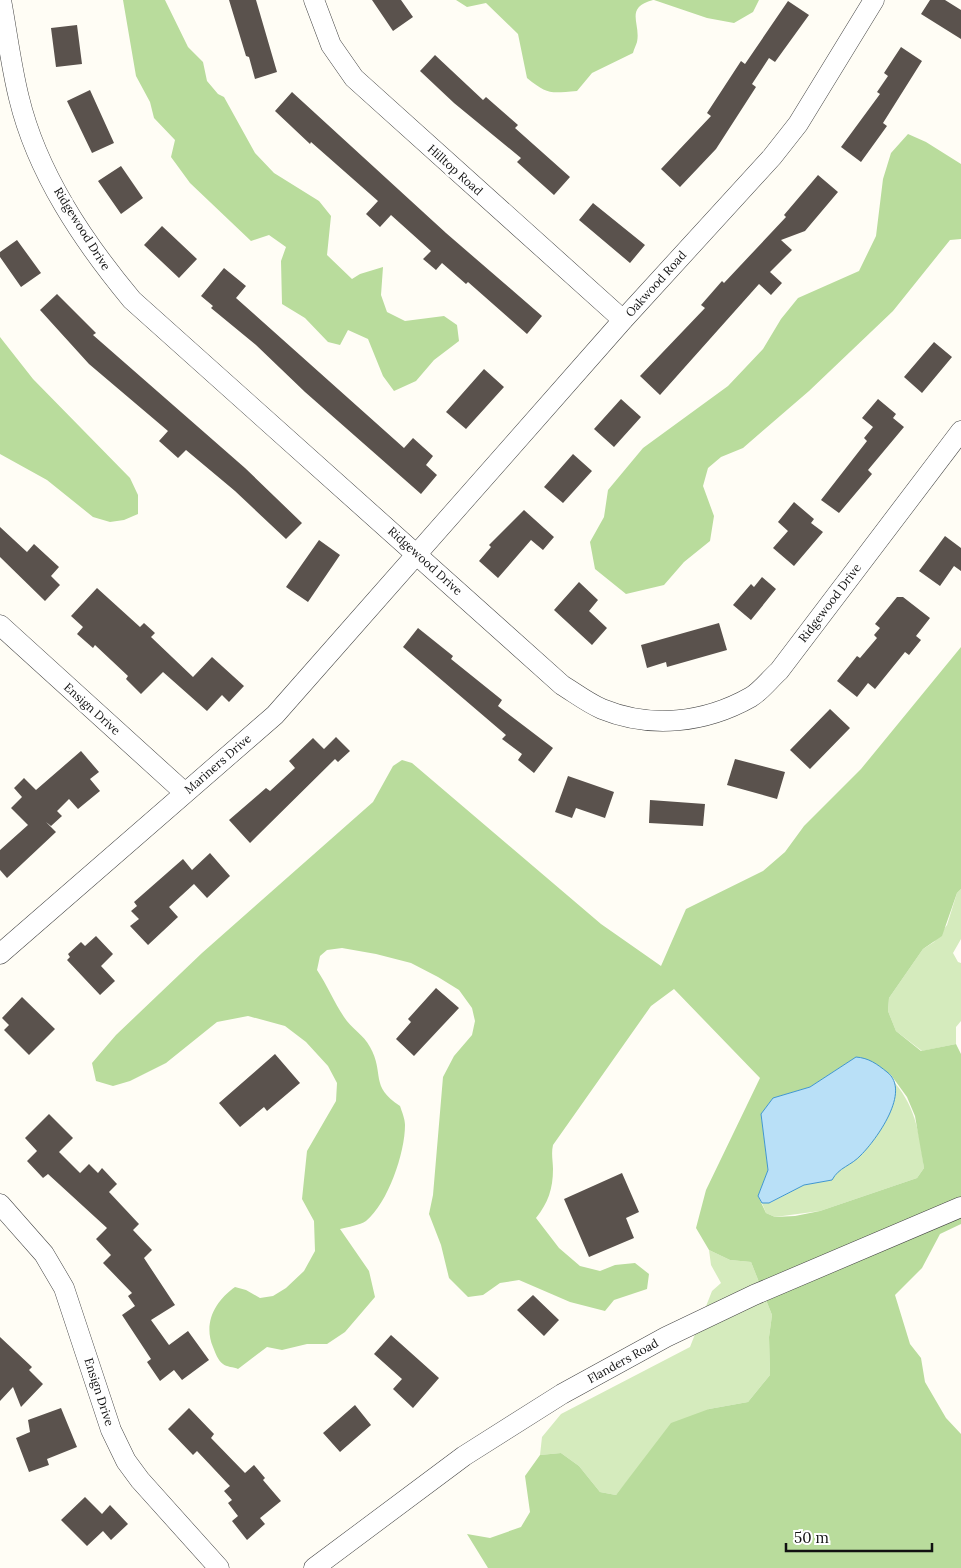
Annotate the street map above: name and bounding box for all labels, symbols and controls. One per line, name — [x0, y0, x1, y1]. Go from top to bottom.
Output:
street label: Hilltop Road — [425, 141, 486, 198]
street label: Ridgewood Drive — [51, 184, 114, 273]
street label: Oakwood Road — [622, 247, 689, 320]
street label: Ridgewood Drive — [385, 523, 466, 598]
street label: Ridgewood Drive — [795, 560, 864, 645]
street label: Ensign Drive — [61, 679, 124, 738]
street label: Mariners Drive — [181, 730, 254, 797]
street label: Flanders Road — [585, 1335, 661, 1386]
street label: Ensign Drive — [81, 1356, 118, 1428]
scale bar — [786, 1520, 932, 1552]
text: 50 m — [794, 1528, 829, 1547]

